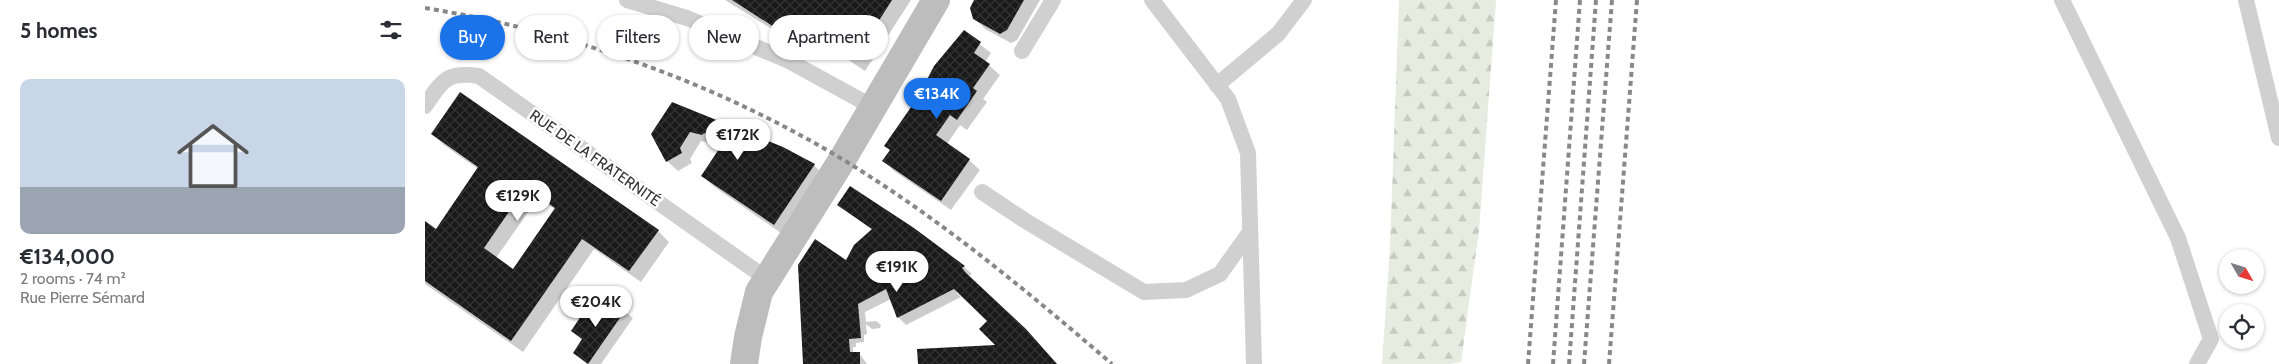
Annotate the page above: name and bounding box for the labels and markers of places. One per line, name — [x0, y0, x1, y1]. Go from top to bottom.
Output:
pin: €134K — [902, 78, 972, 120]
pin: €172K — [703, 119, 773, 161]
pin: €129K — [483, 180, 553, 222]
pin: €191K — [862, 250, 932, 293]
pin: €204K — [561, 286, 631, 328]

